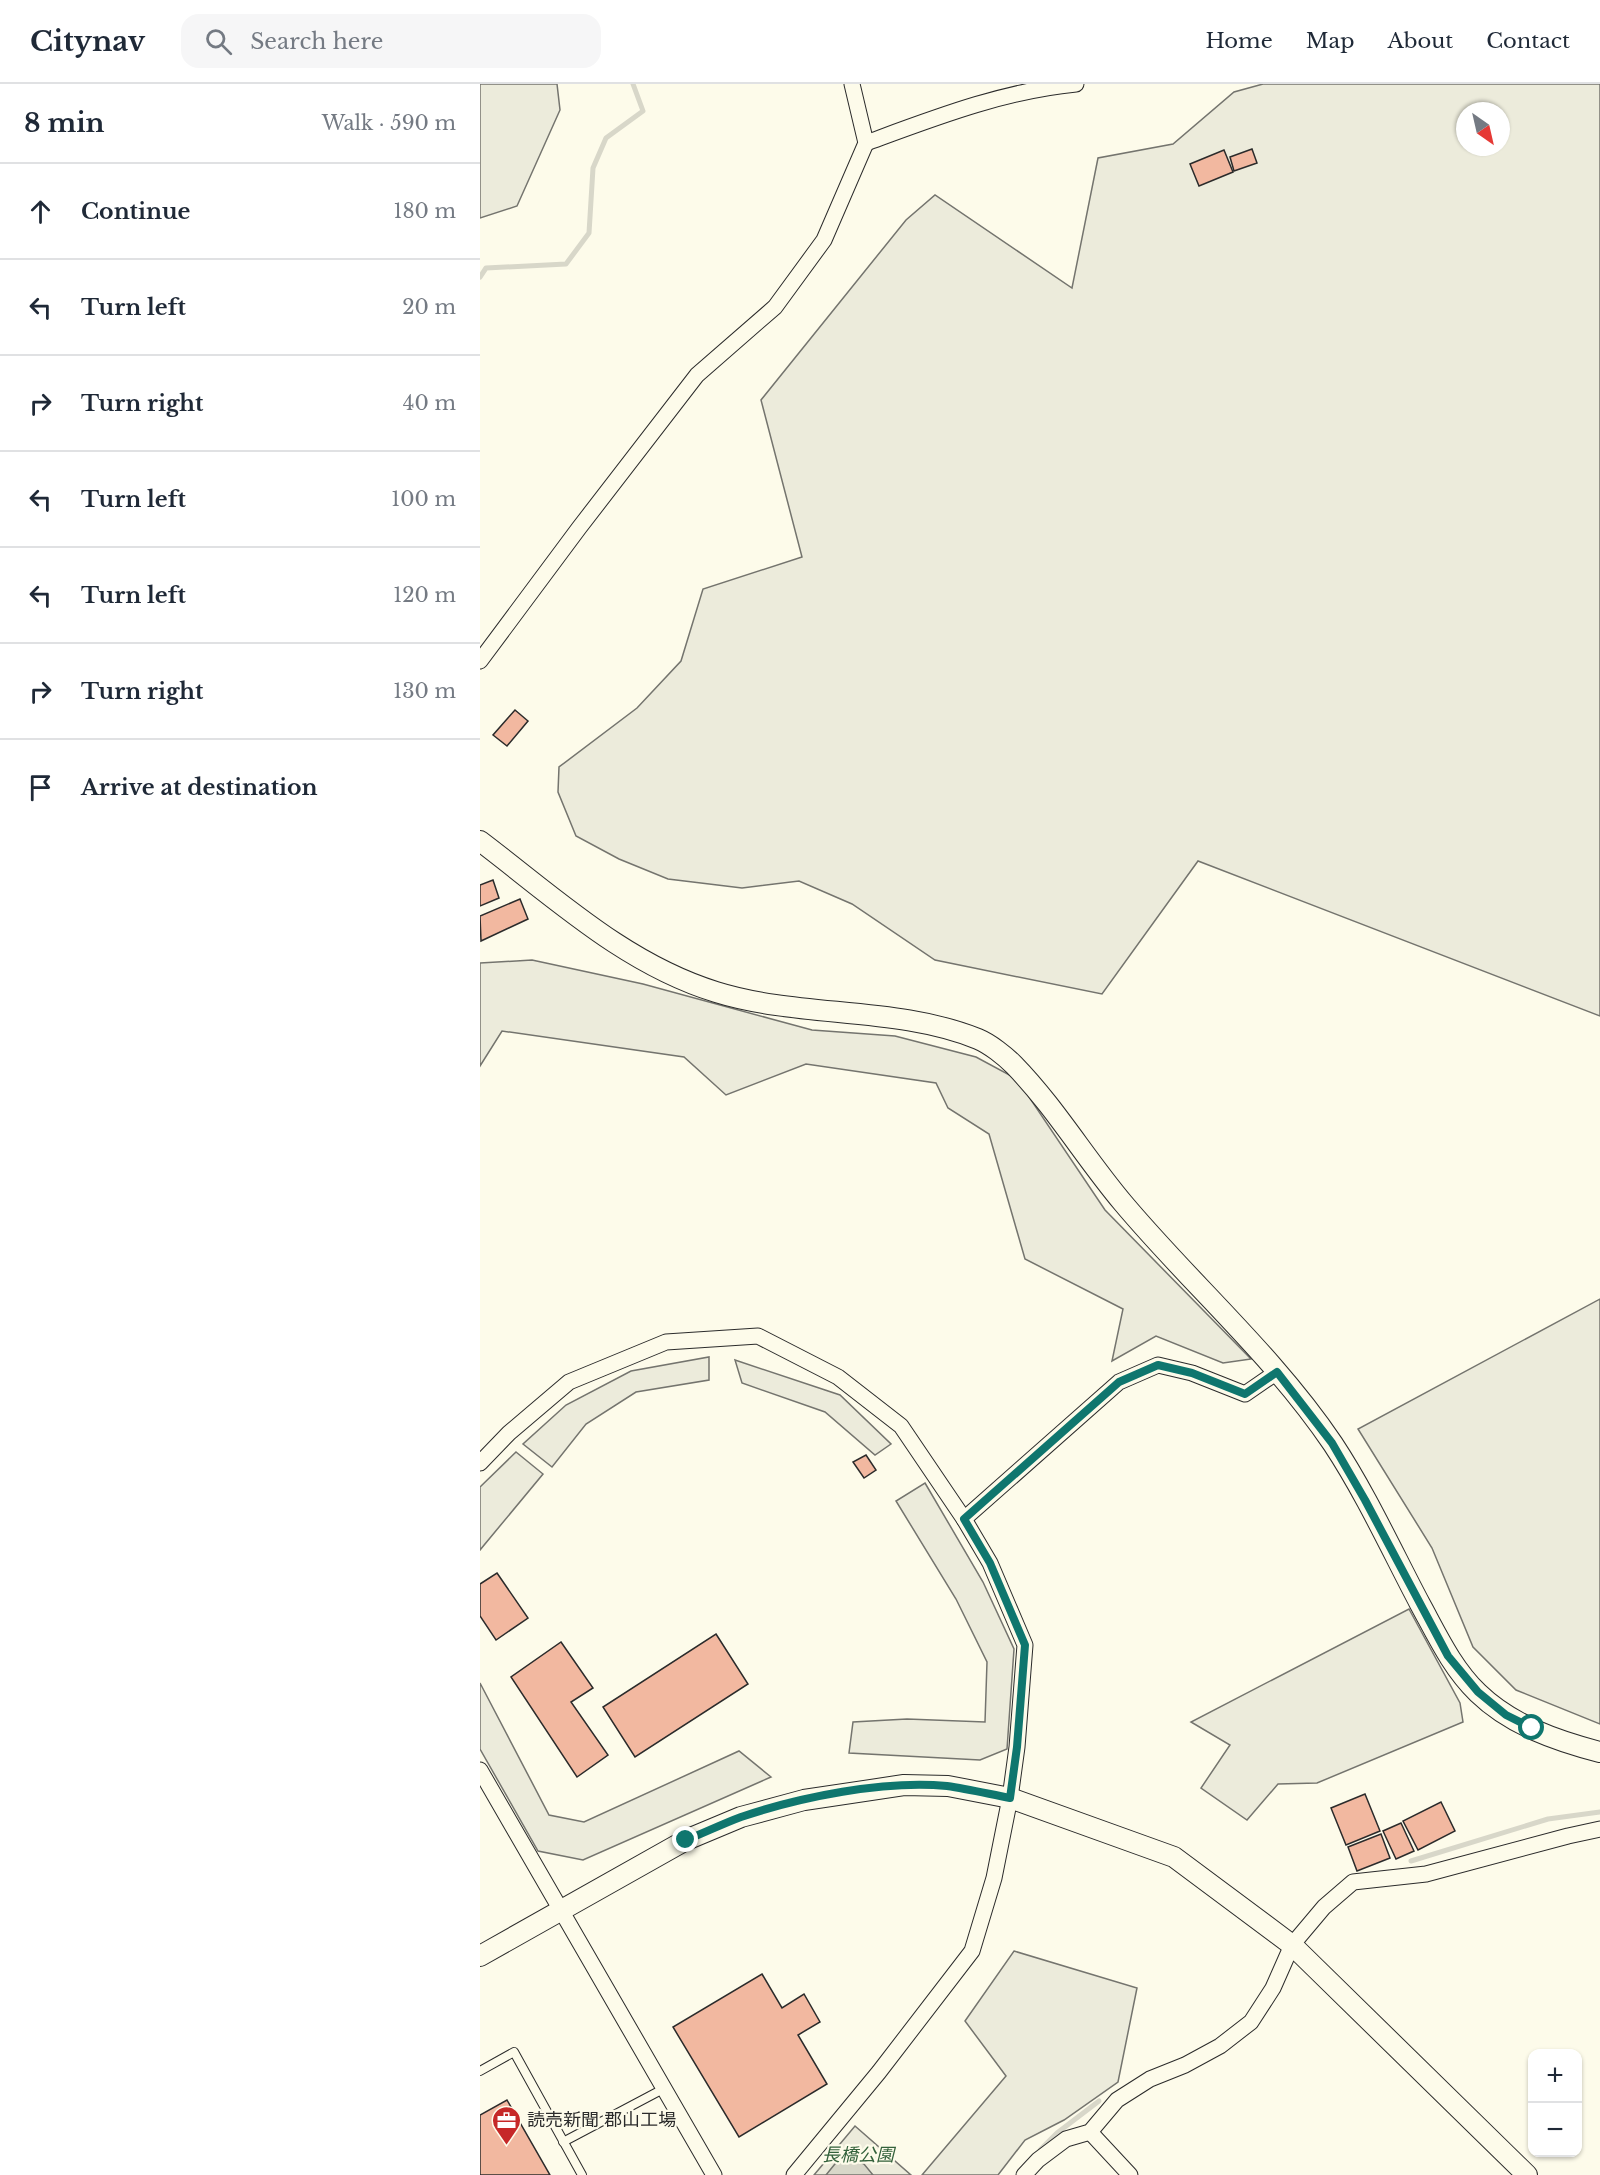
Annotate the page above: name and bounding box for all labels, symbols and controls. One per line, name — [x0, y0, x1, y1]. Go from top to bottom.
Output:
search box — [181, 14, 601, 68]
text: Citynav — [30, 24, 145, 59]
icon: search — [202, 25, 235, 58]
text: Search here — [250, 28, 383, 55]
text: Home — [1206, 28, 1273, 54]
text: Map — [1306, 28, 1354, 54]
text: About — [1387, 28, 1453, 54]
text: Contact — [1486, 28, 1570, 54]
north arrow — [1456, 102, 1510, 156]
text: 8 min — [24, 107, 104, 139]
text: Walk · 590 m — [322, 111, 456, 135]
icon: ahead — [24, 195, 57, 228]
text: Continue — [81, 198, 190, 225]
text: 180 m — [393, 199, 456, 223]
icon: left — [24, 291, 57, 324]
text: Turn left — [81, 294, 186, 321]
text: 20 m — [402, 295, 456, 319]
icon: right — [24, 387, 57, 420]
text: Turn right — [81, 390, 203, 417]
text: 40 m — [403, 391, 456, 415]
icon: left — [24, 483, 57, 516]
text: Turn left — [81, 486, 186, 513]
text: 100 m — [391, 487, 456, 511]
icon: left — [24, 579, 57, 612]
text: Turn left — [81, 582, 186, 609]
text: 120 m — [393, 583, 456, 607]
icon: right — [24, 675, 57, 708]
text: Turn right — [81, 678, 203, 705]
text: 130 m — [393, 679, 456, 703]
icon: arrive — [24, 771, 57, 804]
text: Arrive at destination — [81, 774, 318, 801]
route start — [1518, 1714, 1544, 1740]
route end — [672, 1826, 698, 1852]
map controls — [1528, 2049, 1582, 2157]
button: + — [1528, 2049, 1582, 2103]
button: − — [1528, 2103, 1582, 2157]
office icon: 読売新聞 郡山工場 — [490, 2104, 522, 2146]
place label: 読売新聞 郡山工場 — [527, 2109, 676, 2131]
park label: 長橋公園 — [822, 2144, 897, 2166]

